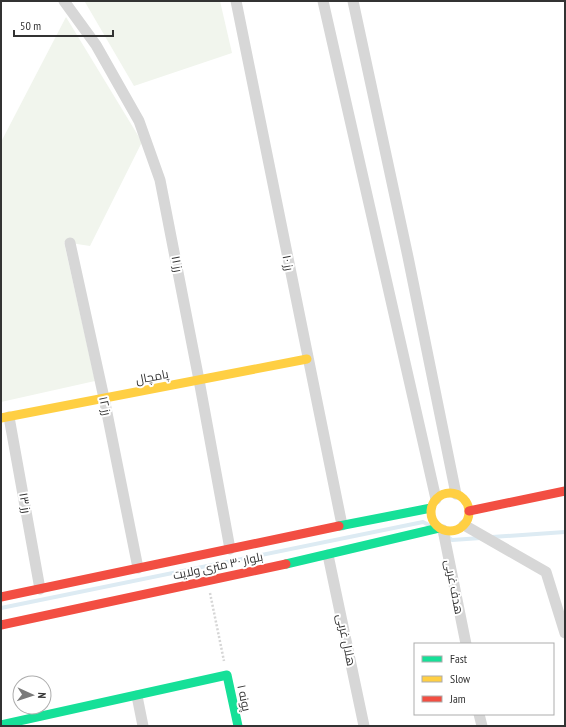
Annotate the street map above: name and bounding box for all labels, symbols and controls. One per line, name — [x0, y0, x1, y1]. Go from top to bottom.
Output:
scale bar — [14, 12, 113, 38]
text: 50 m — [20, 18, 41, 33]
street label: رز ۱۱ — [169, 254, 186, 273]
street label: رز ۱۰ — [280, 254, 297, 272]
street label: پامچال — [134, 366, 171, 389]
street label: رز ۱۲ — [96, 395, 115, 417]
street label: رز ۱۳ — [16, 491, 35, 514]
street label: بلوار ۳۰ متری ولایت — [171, 549, 264, 582]
street label: هدف غربی — [442, 558, 467, 616]
street label: هلال غربی — [334, 613, 359, 667]
legend — [414, 643, 554, 715]
text: Fast — [450, 651, 468, 666]
text: Slow — [450, 671, 471, 686]
north arrow — [12, 675, 52, 715]
street label: پونه ۱ — [232, 683, 255, 714]
text: Jam — [449, 691, 466, 706]
text: N — [35, 692, 49, 699]

